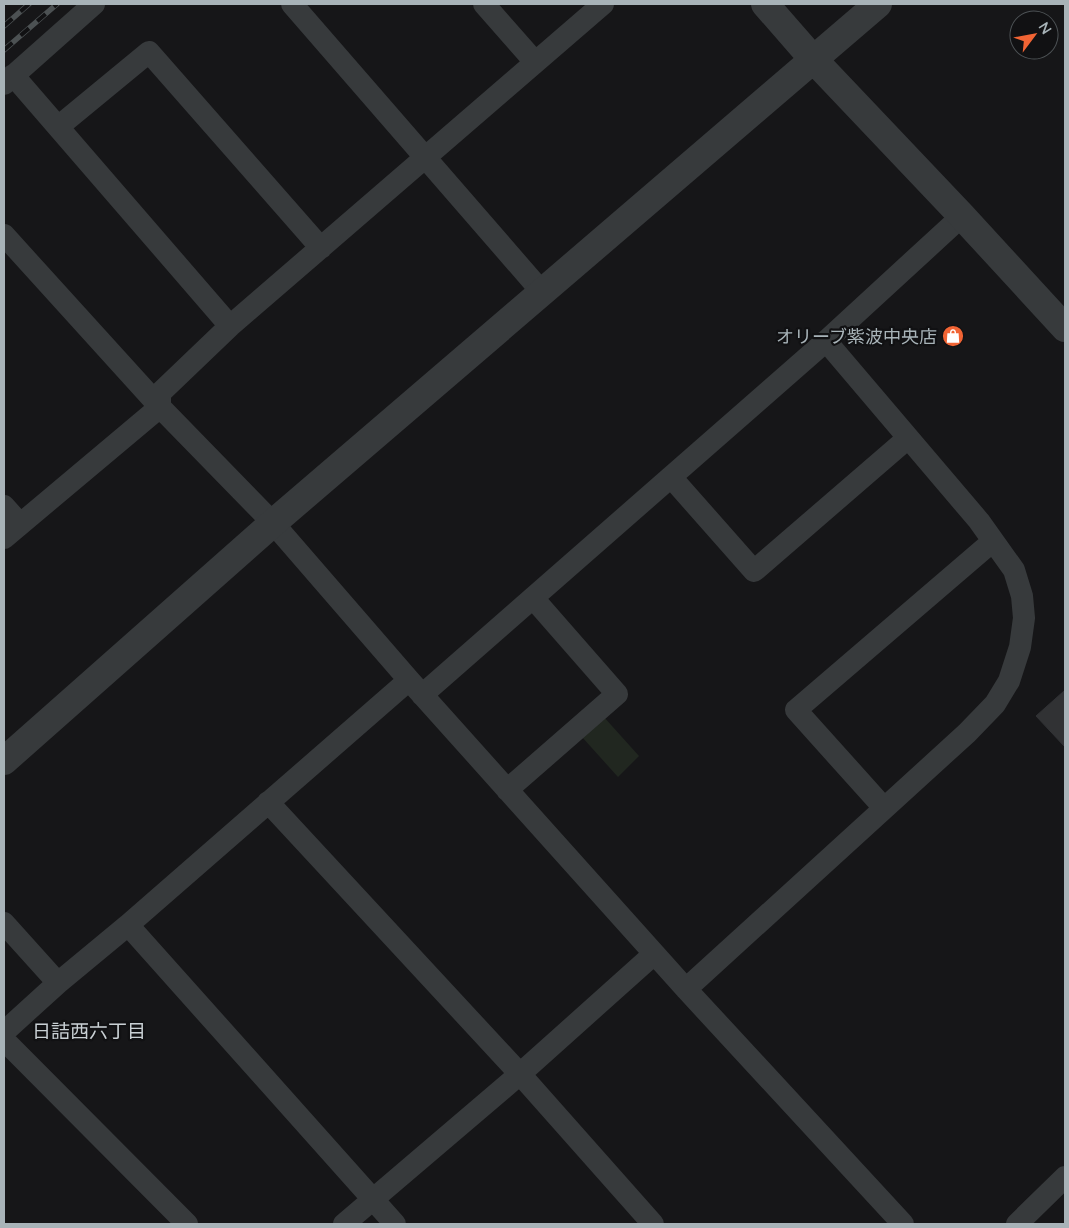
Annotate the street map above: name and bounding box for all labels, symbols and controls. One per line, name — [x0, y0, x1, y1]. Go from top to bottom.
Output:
north arrow — [1009, 10, 1059, 60]
text: N — [1035, 19, 1056, 37]
shop icon: オリーブ紫波中央店 — [941, 324, 965, 348]
place label: オリーブ紫波中央店 — [776, 325, 937, 347]
district label: 日詰西六丁目 — [32, 1019, 146, 1042]

